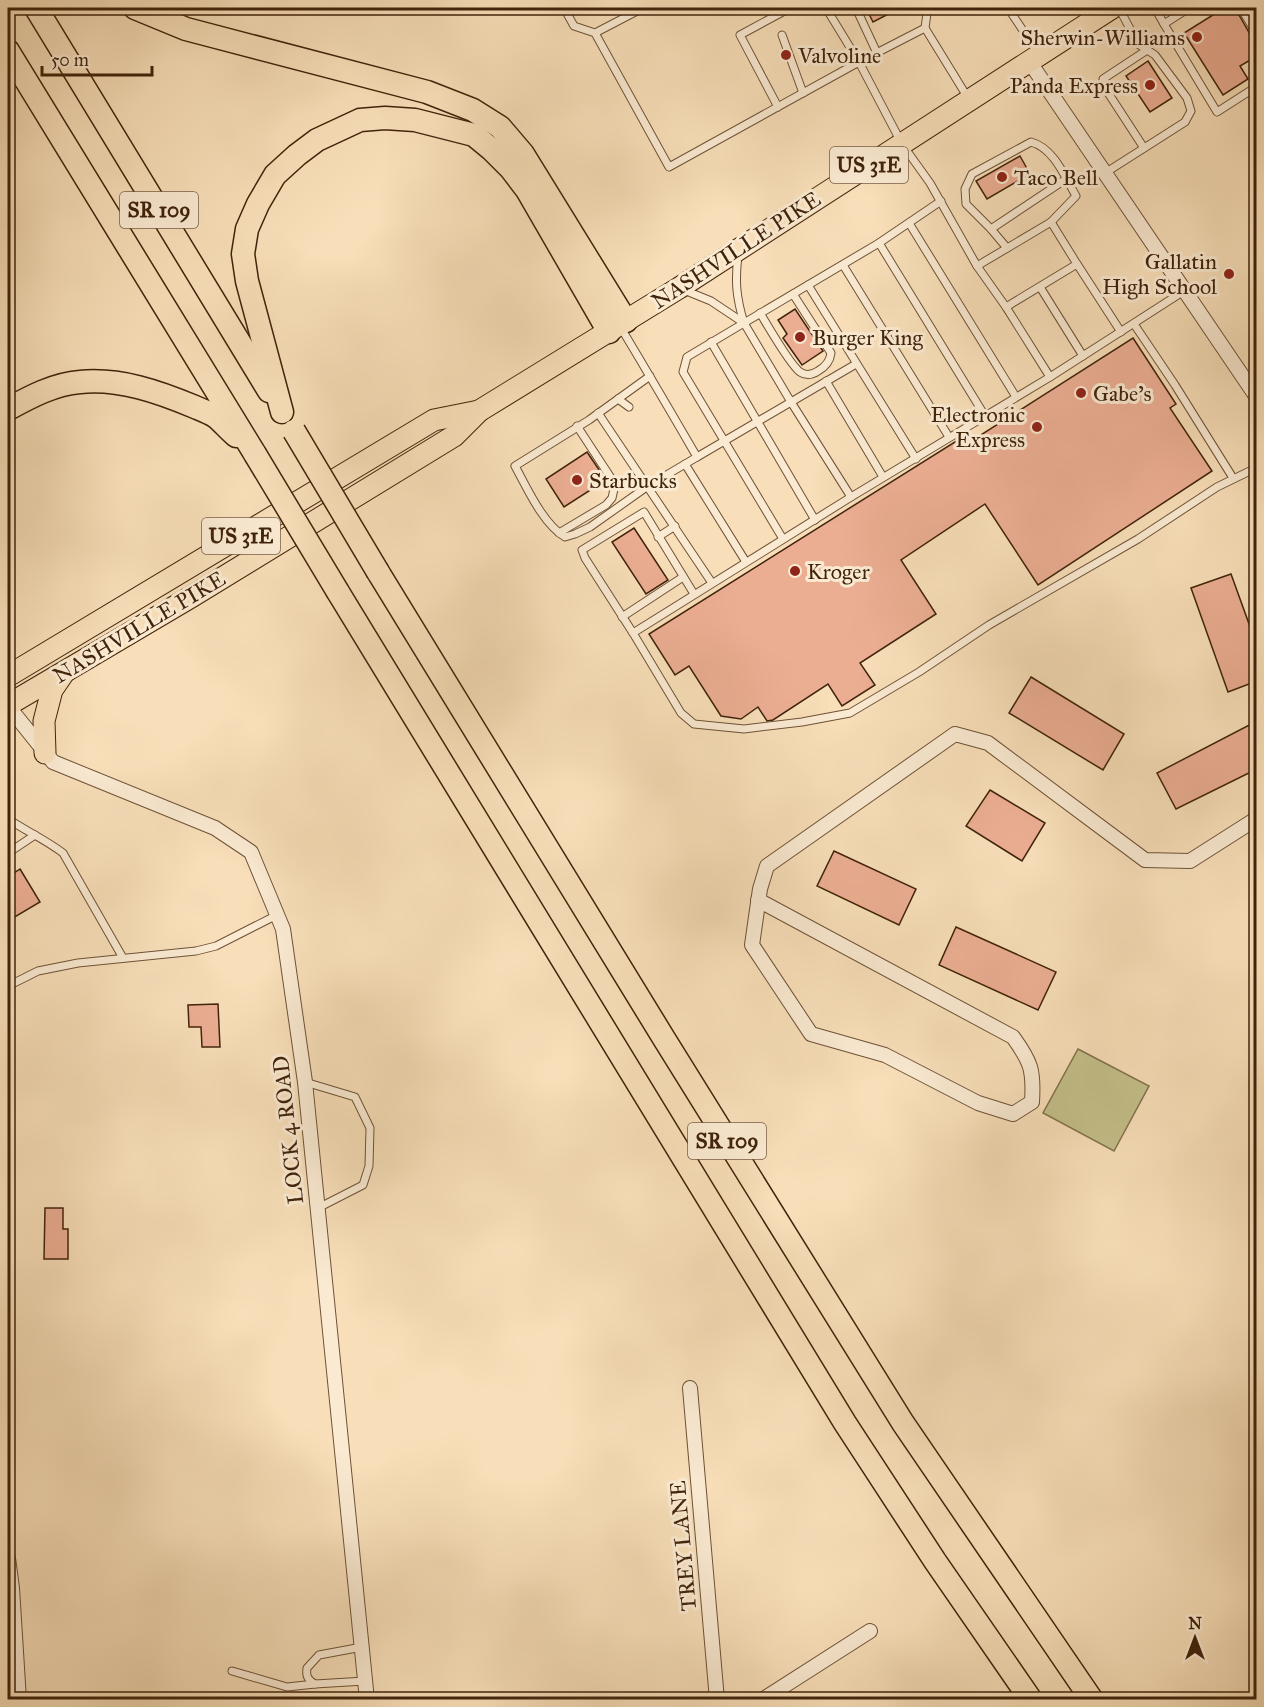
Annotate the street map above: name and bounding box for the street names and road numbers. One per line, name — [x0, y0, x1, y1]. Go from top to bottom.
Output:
road number: US 31E — [830, 147, 908, 183]
street label: NASHVILLE PIKE — [646, 185, 826, 315]
road number: SR 109 — [120, 192, 198, 228]
road number: US 31E — [202, 518, 280, 554]
street label: NASHVILLE PIKE — [48, 565, 230, 689]
street label: LOCK 4 ROAD — [267, 1054, 309, 1206]
road number: SR 109 — [688, 1123, 766, 1159]
street label: TREY LANE — [664, 1479, 702, 1612]

